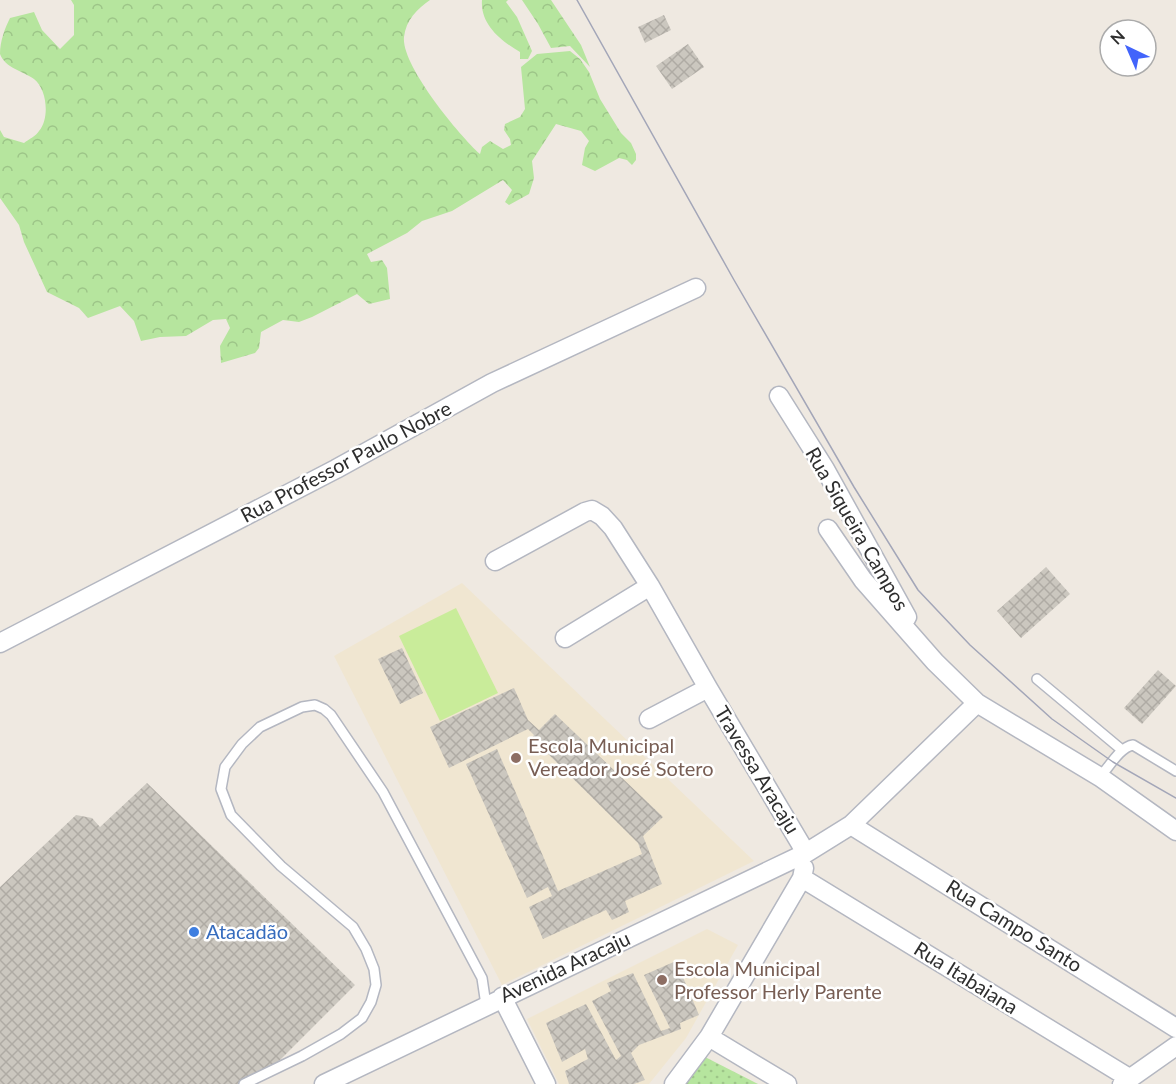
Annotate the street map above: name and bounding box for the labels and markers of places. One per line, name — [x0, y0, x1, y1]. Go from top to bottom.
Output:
place label: Escola Municipal Vereador José Sotero — [528, 733, 714, 780]
marker: Escola Municipal Vereador José Sotero — [509, 751, 523, 765]
place label: Atacadão — [206, 919, 288, 943]
marker: Atacadão — [187, 925, 201, 939]
place label: Escola Municipal Professor Herly Parente — [674, 956, 882, 1003]
marker: Escola Municipal Professor Herly Parente — [655, 973, 669, 987]

